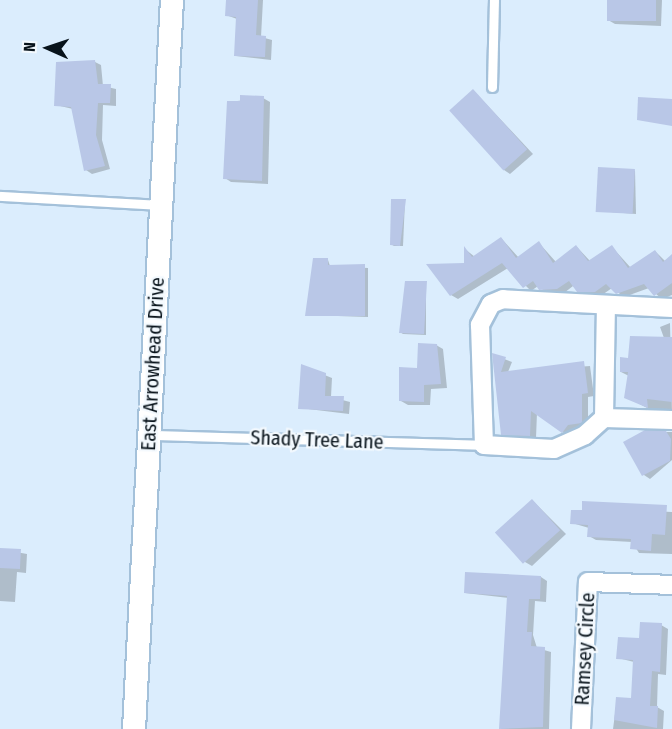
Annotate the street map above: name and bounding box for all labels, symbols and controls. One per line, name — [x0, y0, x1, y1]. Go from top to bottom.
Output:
north arrow — [18, 18, 78, 78]
text: N — [20, 42, 39, 52]
street label: East Arrowhead Drive — [136, 277, 170, 451]
street label: Shady Tree Lane — [250, 426, 384, 454]
street label: Ramsey Circle — [570, 592, 600, 706]

